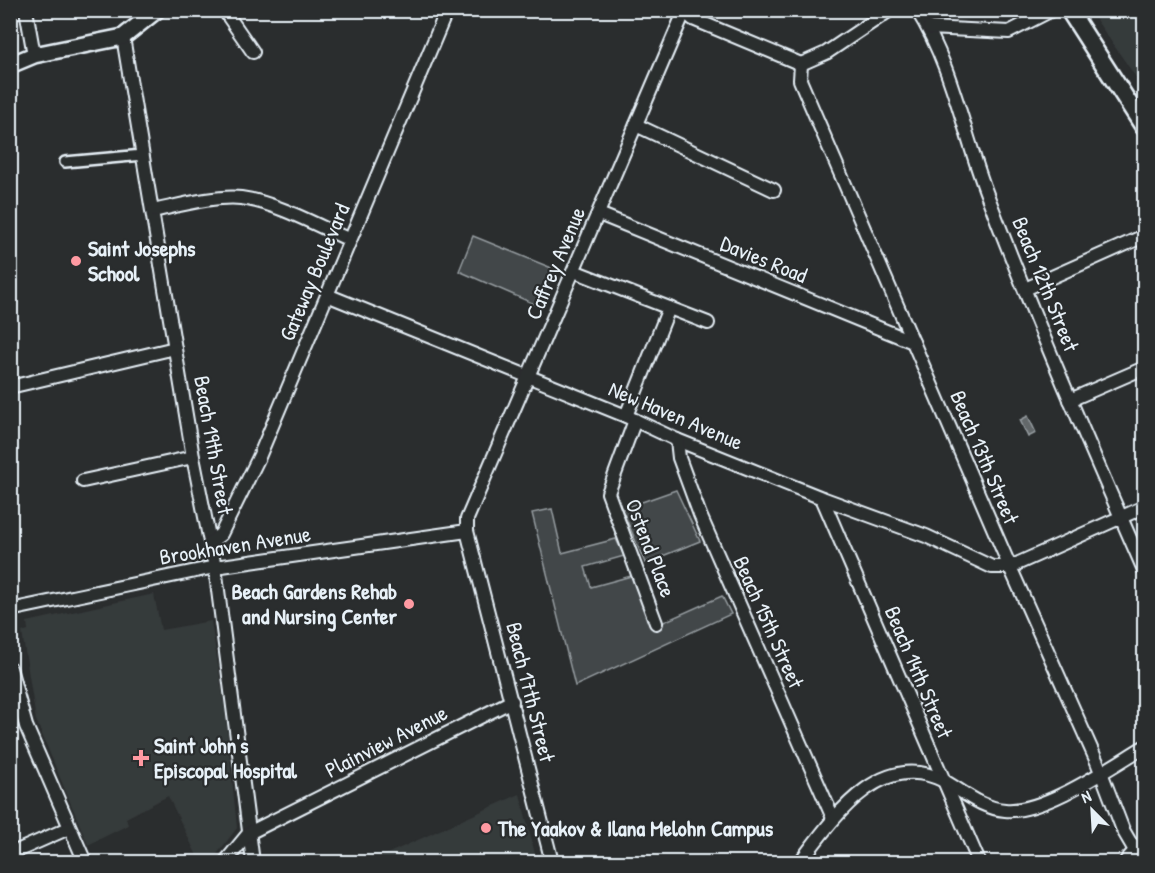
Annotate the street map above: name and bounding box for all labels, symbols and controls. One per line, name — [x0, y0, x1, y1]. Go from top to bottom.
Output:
street label: Gateway Boulevard — [272, 198, 357, 345]
street label: Caffrey Avenue — [518, 202, 592, 324]
street label: Beach 12th Street — [1005, 212, 1087, 356]
street label: Davies Road — [716, 228, 812, 290]
place label: Saint Josephs School — [88, 233, 196, 288]
marker: Saint Josephs School — [69, 254, 83, 268]
street label: Beach 19th Street — [187, 373, 241, 517]
street label: New Haven Avenue — [604, 373, 748, 457]
street label: Beach 13th Street — [943, 386, 1027, 529]
street label: Ostend Place — [619, 495, 684, 602]
street label: Brookhaven Avenue — [157, 518, 313, 572]
street label: Beach 15th Street — [726, 551, 812, 693]
place label: Beach Gardens Rehab and Nursing Center — [231, 576, 398, 632]
marker: Beach Gardens Rehab and Nursing Center — [402, 597, 416, 611]
street label: Beach 14th Street — [878, 601, 960, 743]
street label: Beach 17th Street — [499, 619, 563, 766]
street label: Plainview Avenue — [320, 697, 452, 785]
place label: Saint John's Episcopal Hospital — [154, 730, 298, 786]
marker: Saint John's Episcopal Hospital — [132, 749, 150, 767]
north arrow — [1062, 780, 1122, 840]
text: N — [1078, 784, 1095, 808]
place label: The Yaakov & Ilana Melohn Campus — [497, 813, 774, 844]
marker: The Yaakov & Ilana Melohn Campus — [479, 821, 493, 835]

